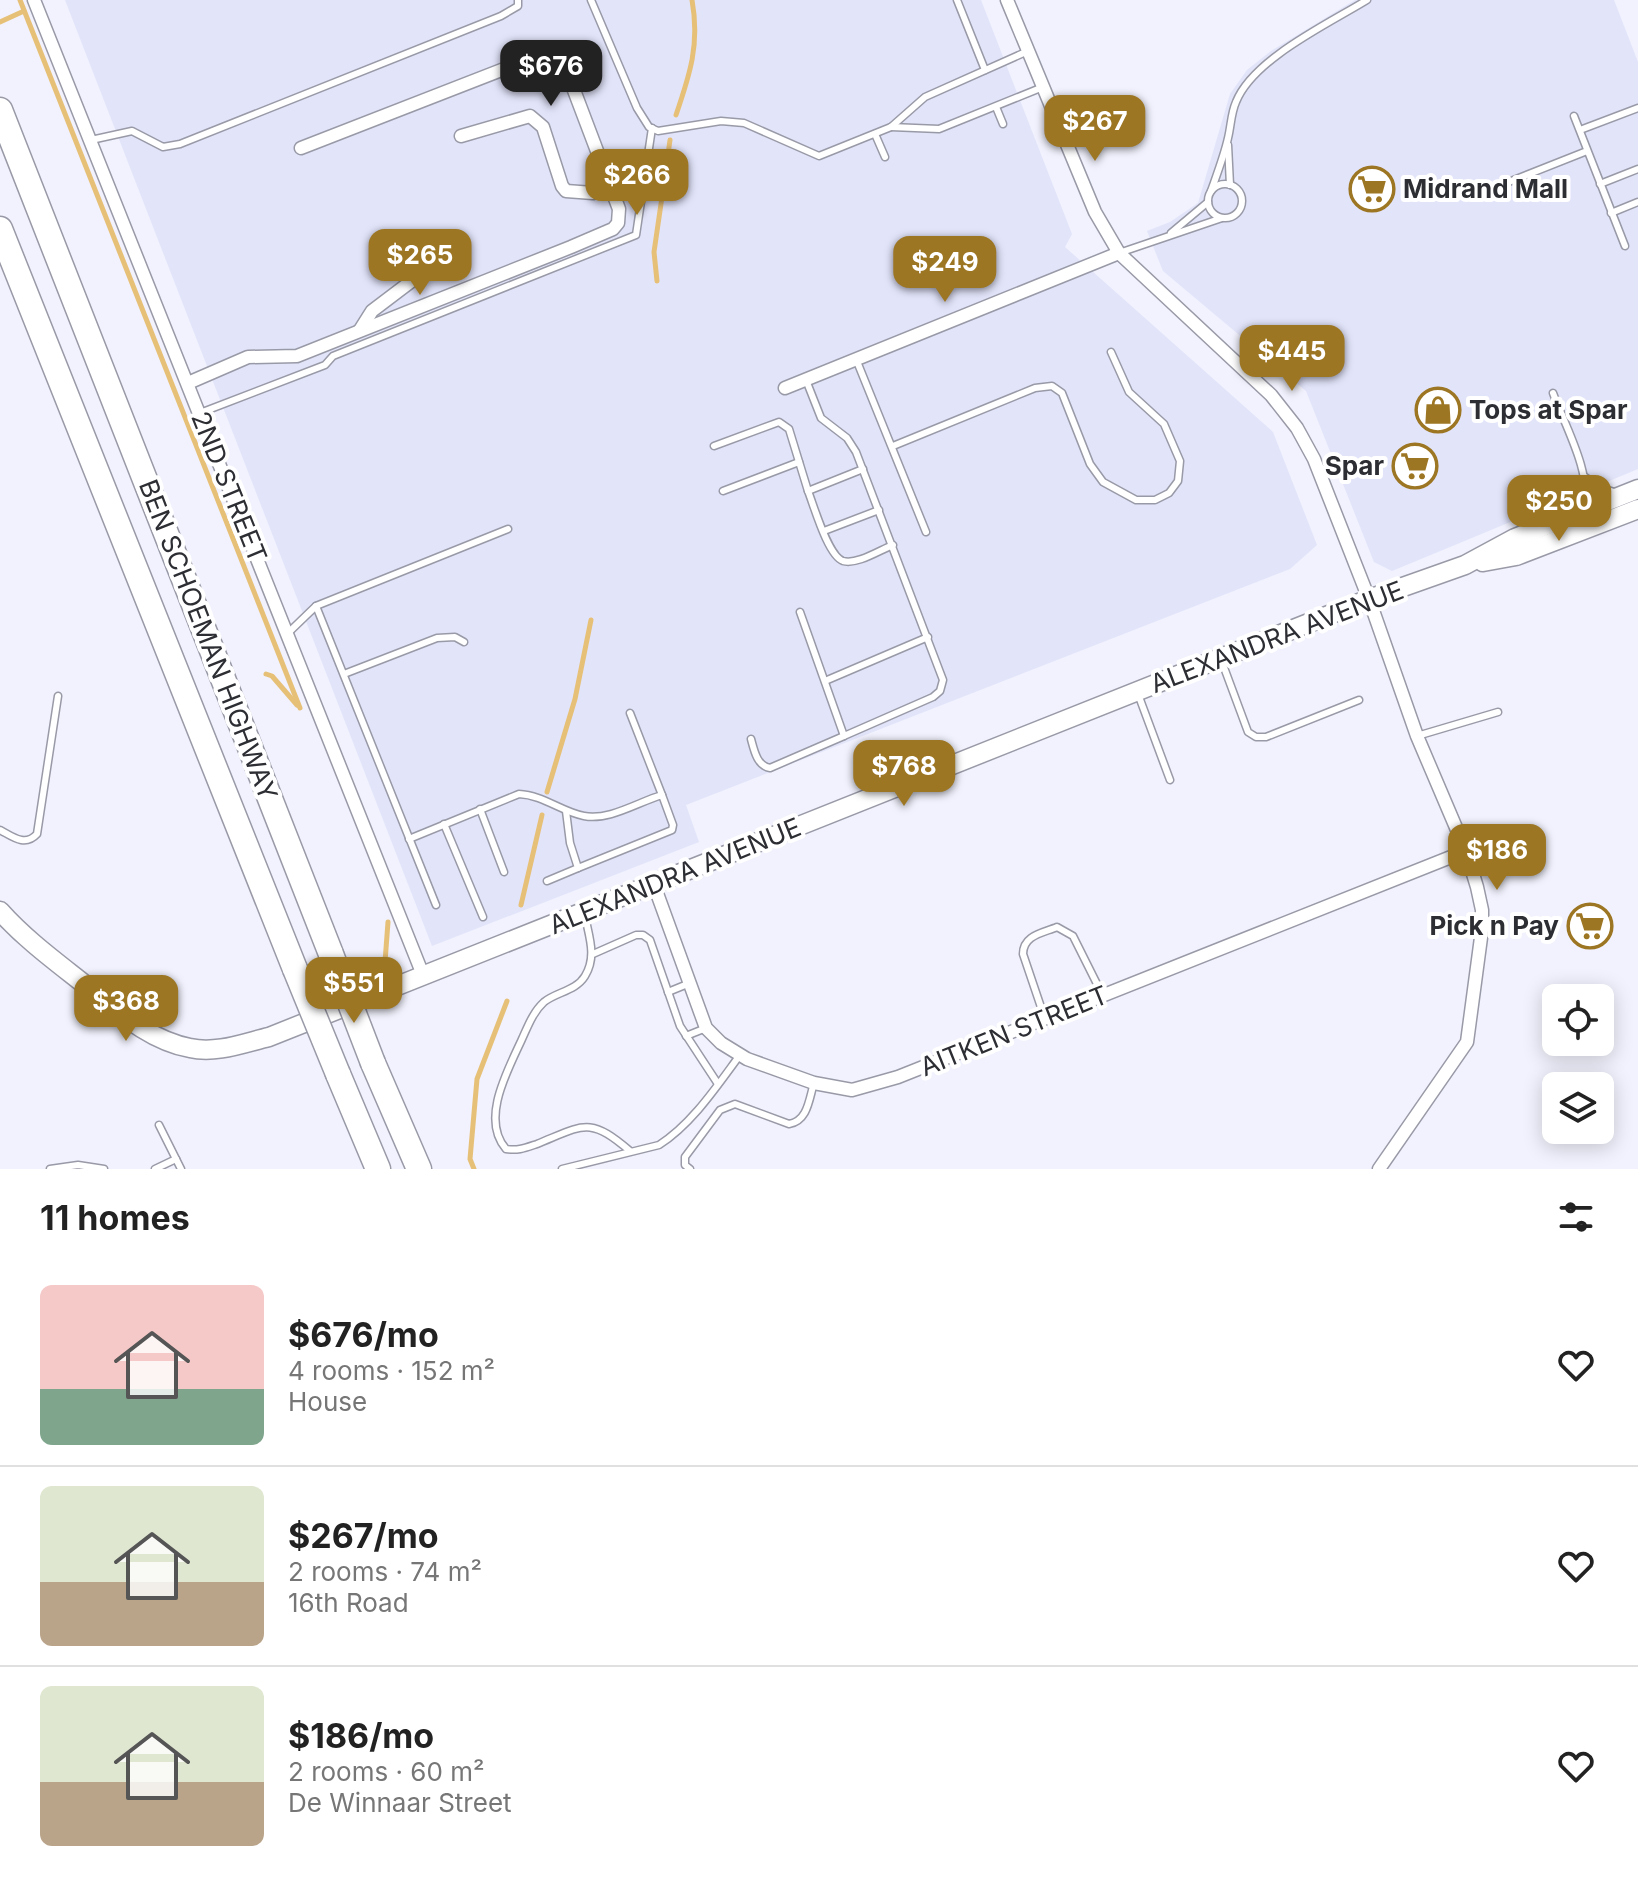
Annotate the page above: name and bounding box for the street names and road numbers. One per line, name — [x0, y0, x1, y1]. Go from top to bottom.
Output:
street label: 2ND STREET — [185, 407, 274, 567]
street label: BEN SCHOEMAN HIGHWAY — [133, 475, 284, 805]
street label: ALEXANDRA AVENUE — [1146, 574, 1408, 699]
street label: ALEXANDRA AVENUE — [544, 811, 805, 940]
street label: AITKEN STREET — [915, 979, 1112, 1082]

